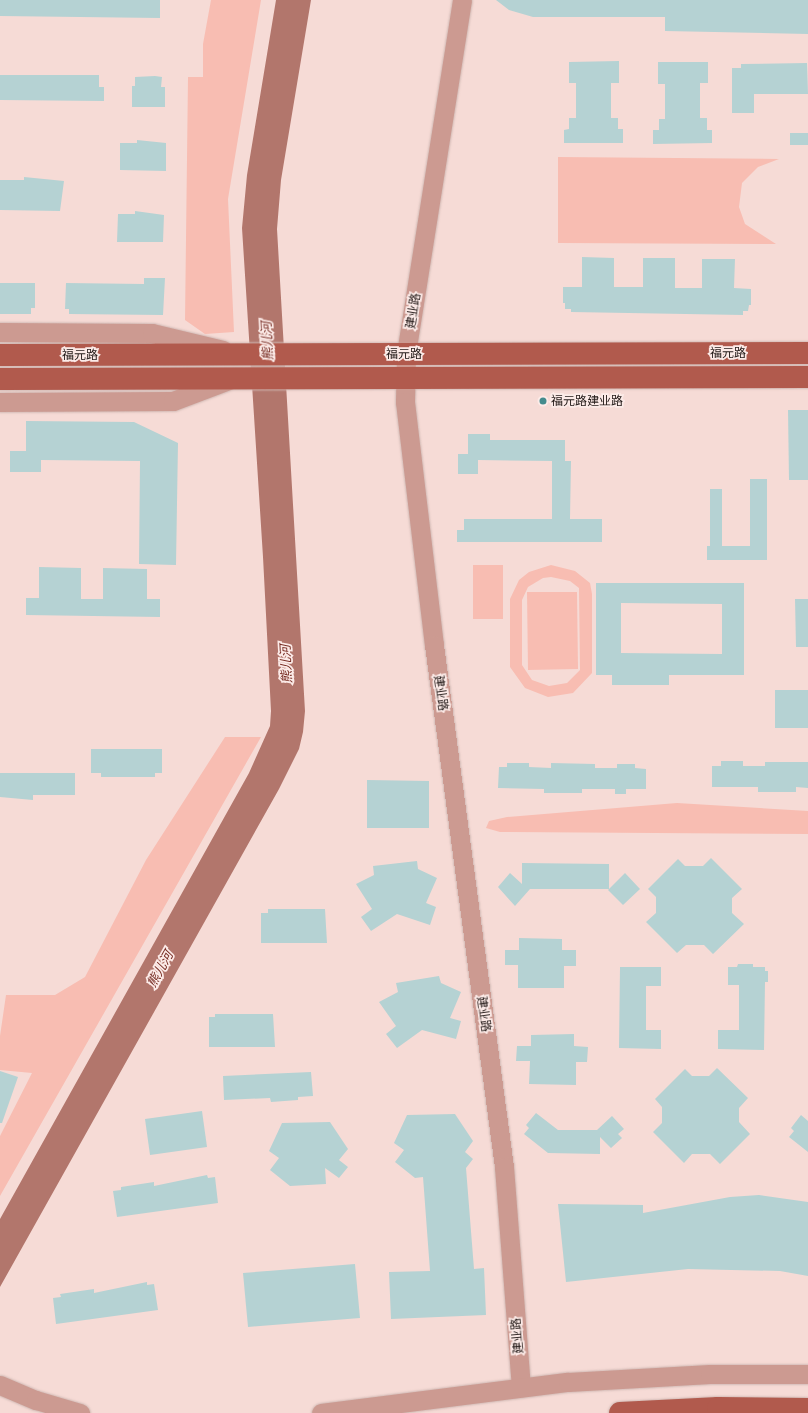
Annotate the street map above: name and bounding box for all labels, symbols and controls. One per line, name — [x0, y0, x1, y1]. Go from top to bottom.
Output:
street label: 建业路 — [403, 292, 423, 330]
water label: 熊儿河 — [258, 321, 276, 361]
street label: 福元路 — [710, 346, 746, 360]
street label: 福元路 — [386, 347, 422, 361]
street label: 福元路 — [62, 348, 98, 362]
place label: 福元路建业路 — [551, 394, 623, 408]
marker: 福元路建业路 — [538, 396, 548, 406]
water label: 熊儿河 — [277, 644, 295, 684]
street label: 建业路 — [431, 674, 451, 712]
water label: 熊儿河 — [144, 948, 176, 990]
street label: 建业路 — [474, 995, 494, 1033]
street label: 建业路 — [508, 1317, 526, 1355]

